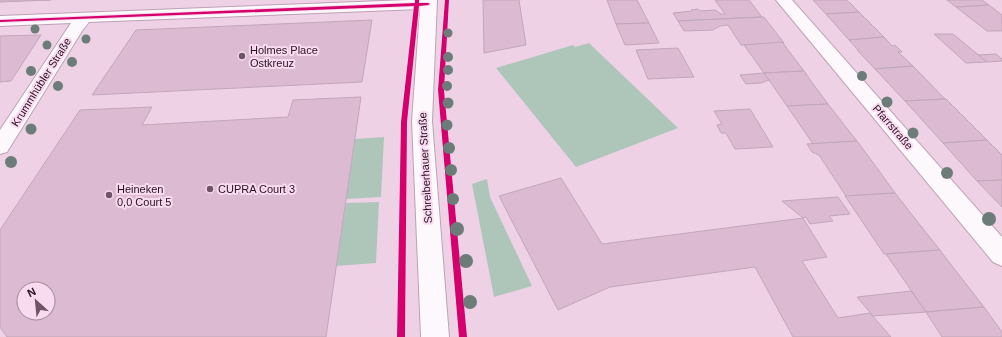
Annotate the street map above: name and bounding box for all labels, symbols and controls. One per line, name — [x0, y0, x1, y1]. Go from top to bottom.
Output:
street label: Krummhübler Straße — [9, 36, 73, 128]
place label: Holmes Place Ostkreuz — [250, 44, 318, 69]
marker: Holmes Place Ostkreuz — [237, 51, 247, 61]
street label: Pfarrstraße — [870, 102, 916, 152]
street label: Schreiberhauer Straße — [416, 112, 434, 224]
place label: Heineken 0,0 Court 5 — [117, 183, 171, 208]
place label: CUPRA Court 3 — [218, 183, 295, 195]
marker: CUPRA Court 3 — [205, 184, 215, 194]
marker: Heineken 0,0 Court 5 — [104, 190, 114, 200]
north arrow — [16, 281, 56, 321]
text: N — [25, 285, 38, 299]

